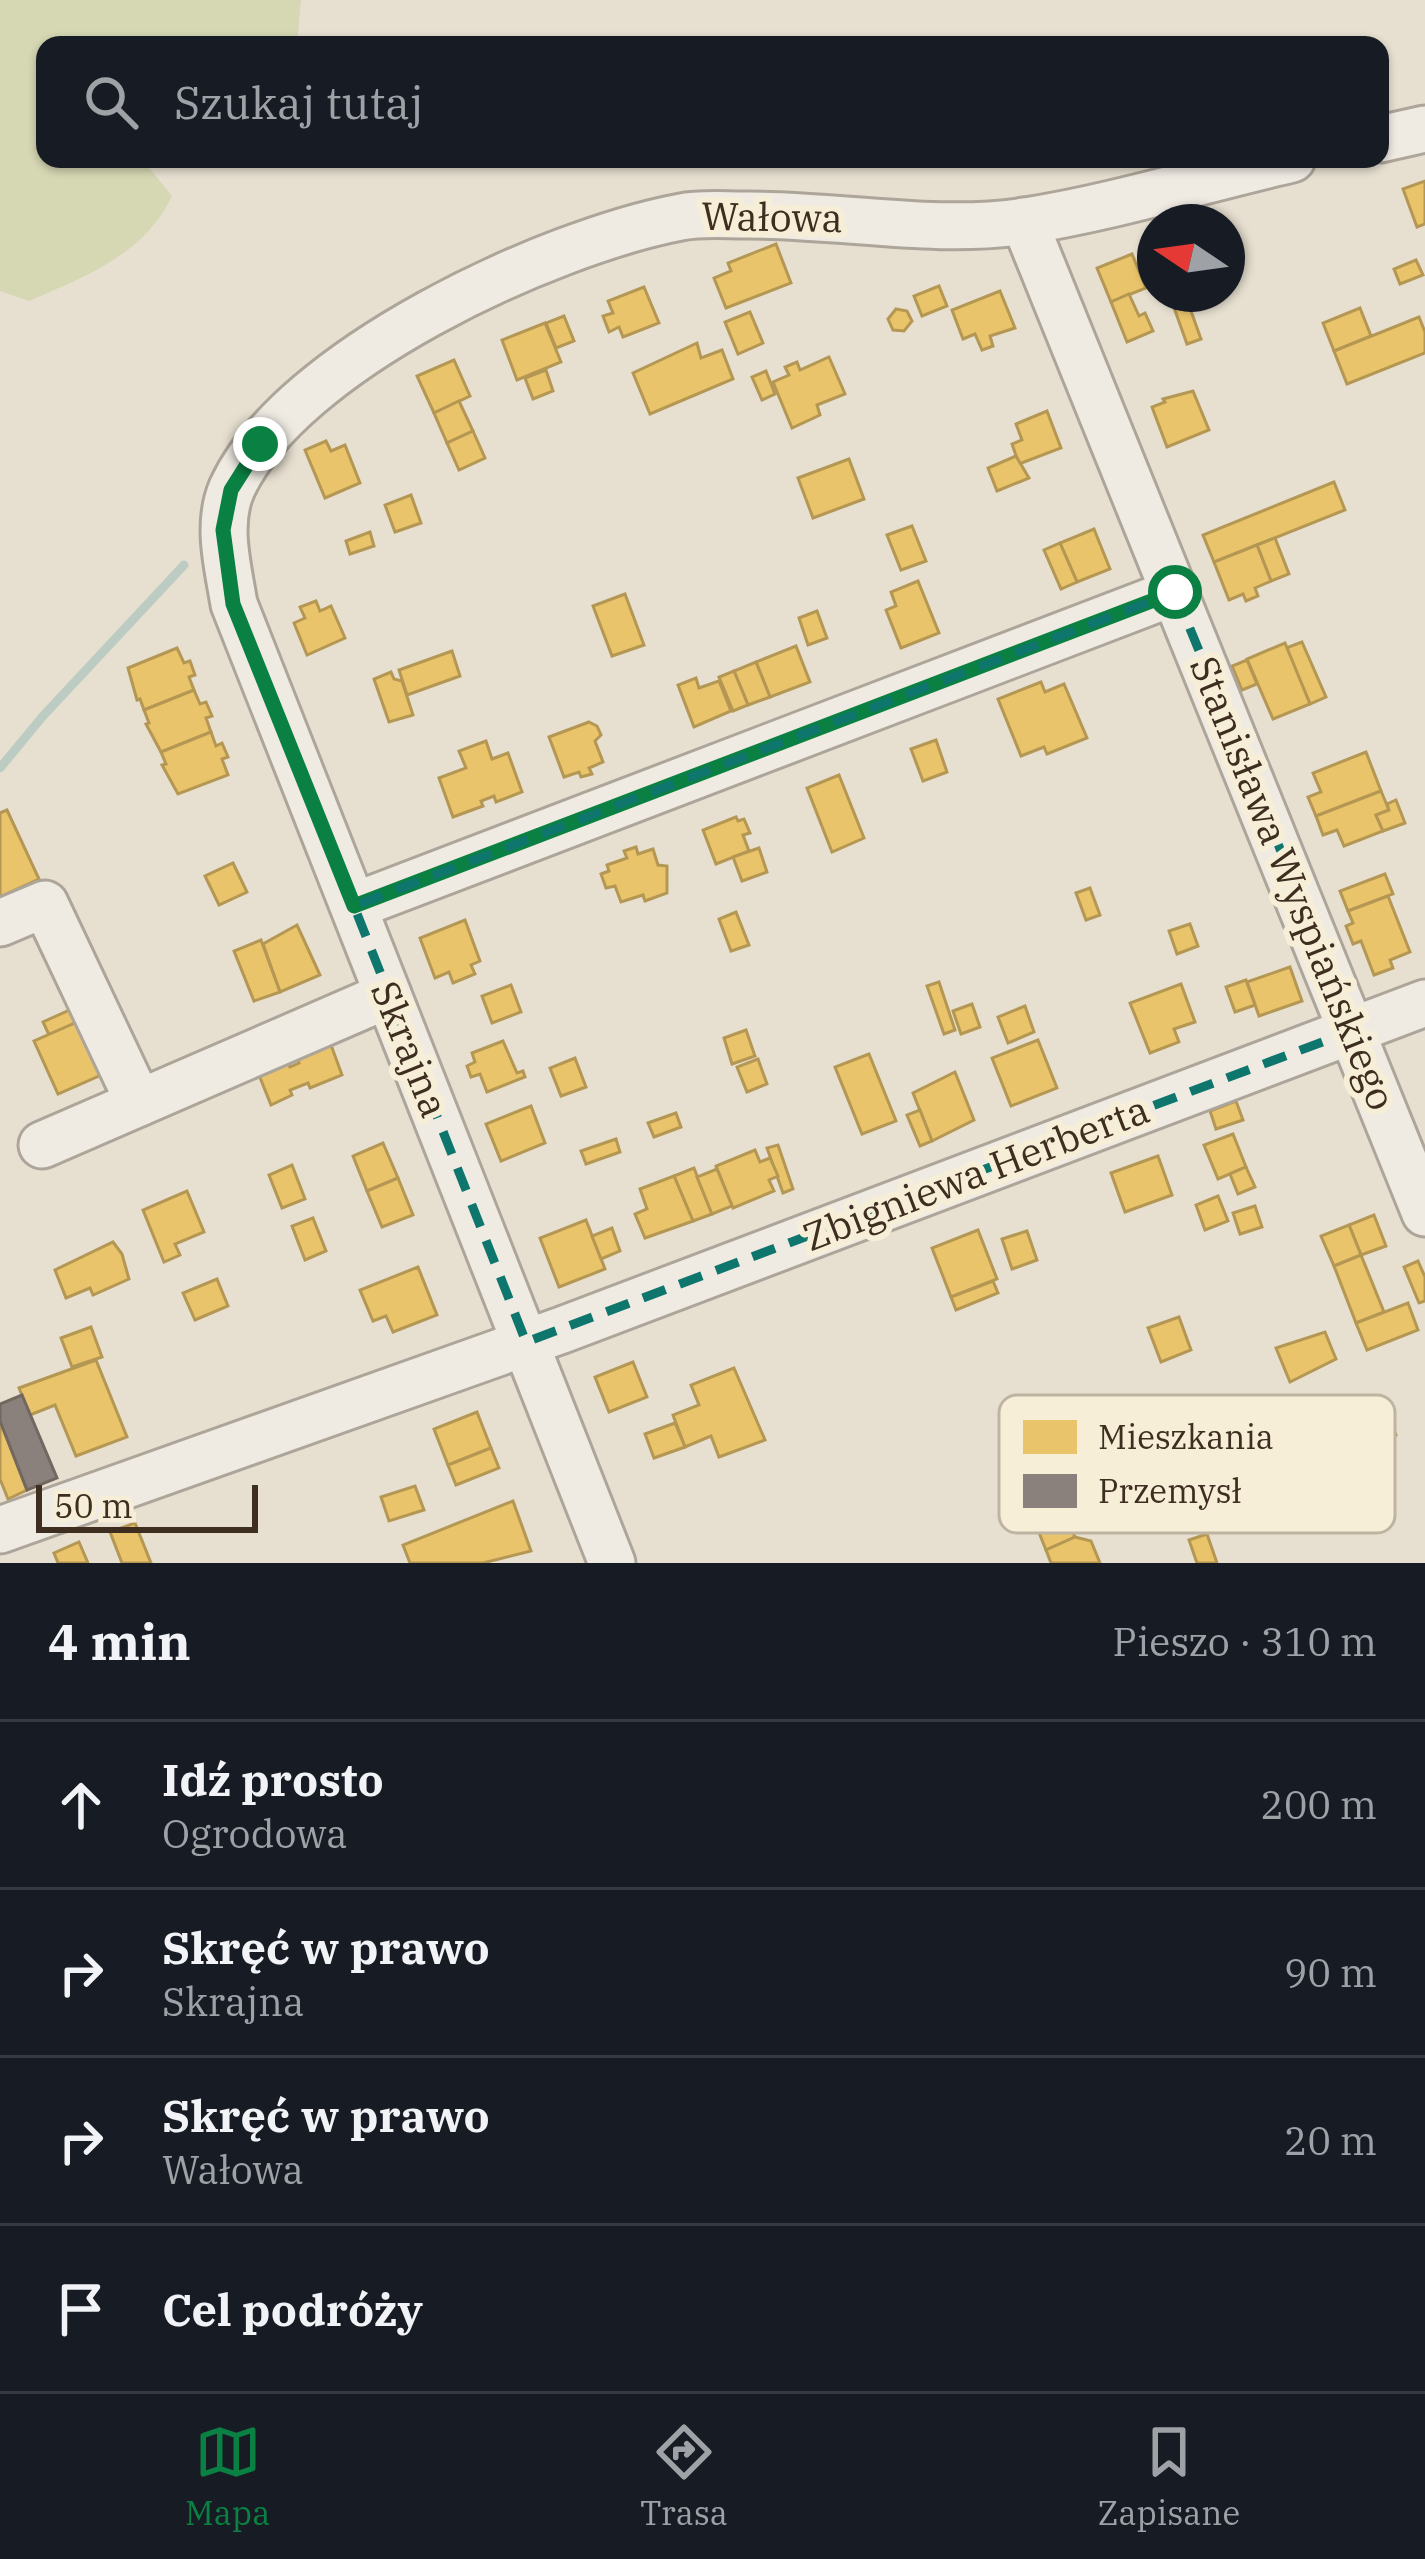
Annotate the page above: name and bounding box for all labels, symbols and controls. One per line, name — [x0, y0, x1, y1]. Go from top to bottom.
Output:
search box — [36, 36, 1389, 168]
icon: search — [78, 69, 144, 135]
text: Szukaj tutaj — [174, 73, 423, 131]
street label: Wałowa — [701, 190, 843, 243]
north arrow — [1137, 204, 1245, 312]
route end — [233, 417, 287, 471]
route start — [1148, 565, 1202, 619]
street label: Stanisława Wyspiańskiego — [1179, 648, 1408, 1117]
street label: Skrajna — [360, 973, 461, 1124]
street label: Zbigniewa Herberta — [796, 1083, 1156, 1262]
legend — [999, 1395, 1395, 1533]
text: Mieszkania — [1098, 1415, 1274, 1458]
text: Przemysł — [1098, 1469, 1242, 1512]
scale bar — [36, 1479, 258, 1532]
text: 50 m — [54, 1484, 133, 1527]
text: 4 min — [48, 1608, 191, 1674]
text: Pieszo · 310 m — [1113, 1616, 1377, 1667]
text: Idź prosto — [162, 1750, 384, 1808]
icon: ahead — [48, 1772, 114, 1838]
text: 200 m — [1261, 1779, 1377, 1830]
text: Ogrodowa — [162, 1808, 348, 1859]
text: Skręć w prawo — [162, 1918, 490, 1976]
icon: right — [48, 1940, 114, 2006]
text: 90 m — [1284, 1947, 1377, 1998]
text: Skrajna — [162, 1976, 304, 2027]
text: Skręć w prawo — [162, 2086, 490, 2144]
icon: right — [48, 2108, 114, 2174]
text: 20 m — [1284, 2115, 1377, 2166]
text: Wałowa — [162, 2144, 304, 2195]
icon: arrive — [48, 2276, 114, 2342]
text: Cel podróży — [162, 2280, 423, 2338]
tab: Mapa — [185, 2419, 270, 2534]
tab: Trasa — [640, 2419, 728, 2534]
tab: Zapisane — [1098, 2419, 1240, 2534]

